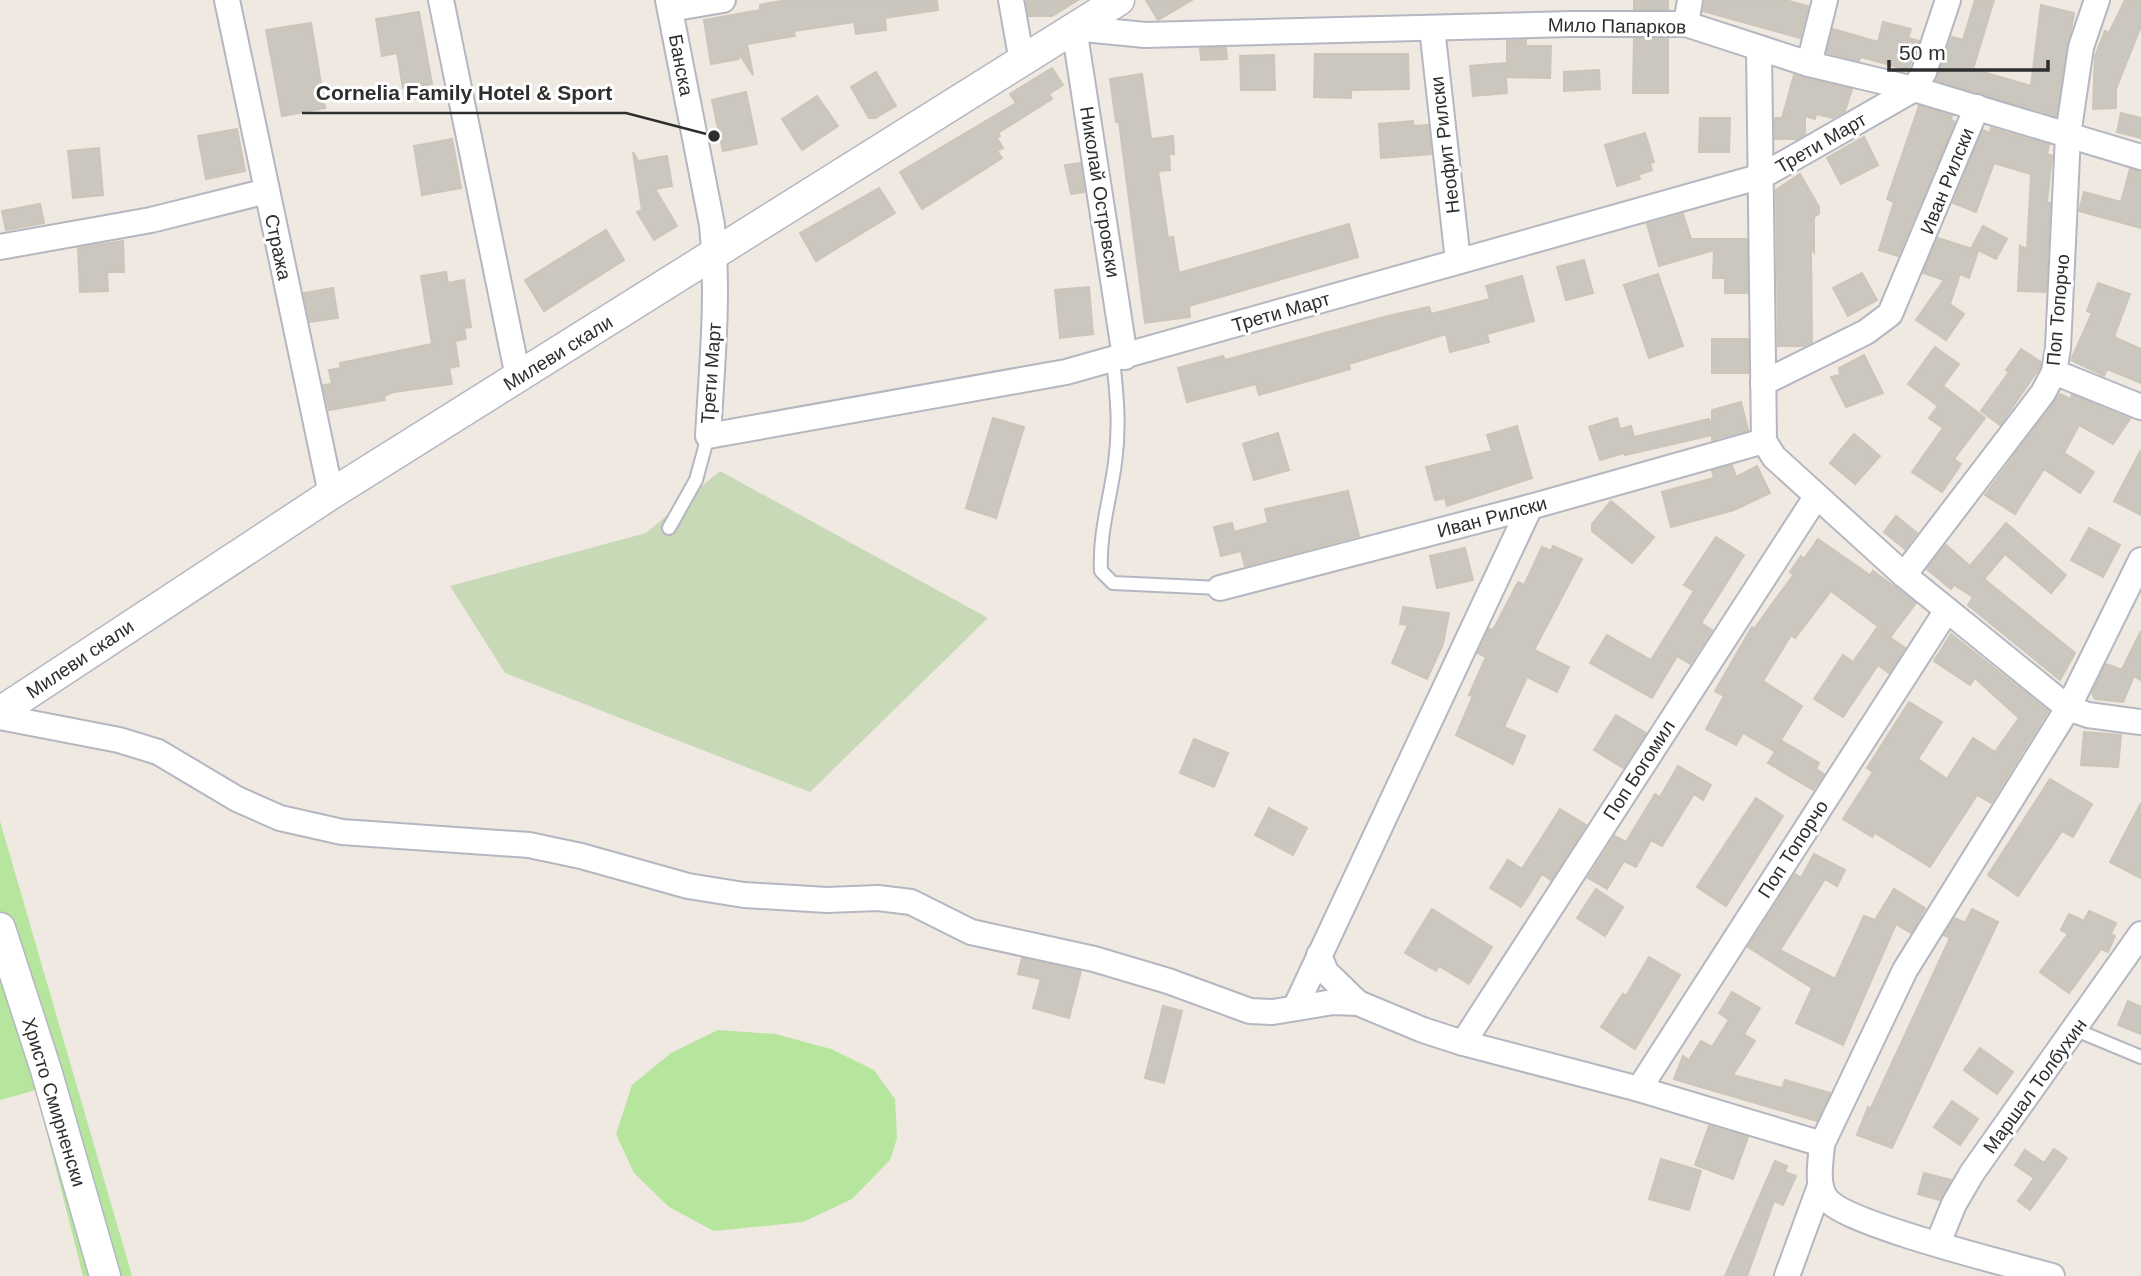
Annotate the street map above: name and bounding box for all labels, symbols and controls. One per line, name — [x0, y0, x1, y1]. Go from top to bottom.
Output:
street label: Мило Папарков — [1548, 14, 1686, 38]
scale bar — [1889, 28, 2048, 72]
street label: Банска — [665, 32, 697, 98]
text: 50 m — [1899, 41, 1946, 64]
callout: Cornelia Family Hotel & Sport — [302, 71, 626, 113]
street label: Неофит Рилски — [1426, 75, 1464, 215]
text: Cornelia Family Hotel & Sport — [316, 81, 612, 104]
street label: Николай Островски — [1076, 105, 1124, 279]
street label: Трети Март — [1772, 108, 1870, 177]
street label: Иван Рилски — [1916, 125, 1978, 237]
street label: Стража — [261, 212, 295, 282]
street label: Поп Топорчо — [2043, 253, 2073, 367]
street label: Трети Март — [1230, 288, 1333, 336]
street label: Милеви скали — [500, 311, 616, 395]
street label: Трети Март — [697, 322, 725, 424]
street label: Иван Рилски — [1435, 492, 1549, 542]
street label: Милеви скали — [22, 615, 138, 703]
street label: Поп Богомил — [1599, 716, 1679, 824]
street label: Поп Топорчо — [1754, 796, 1832, 902]
street label: Христо Смирненски — [18, 1015, 90, 1189]
street label: Маршал Толбухин — [1979, 1015, 2091, 1157]

